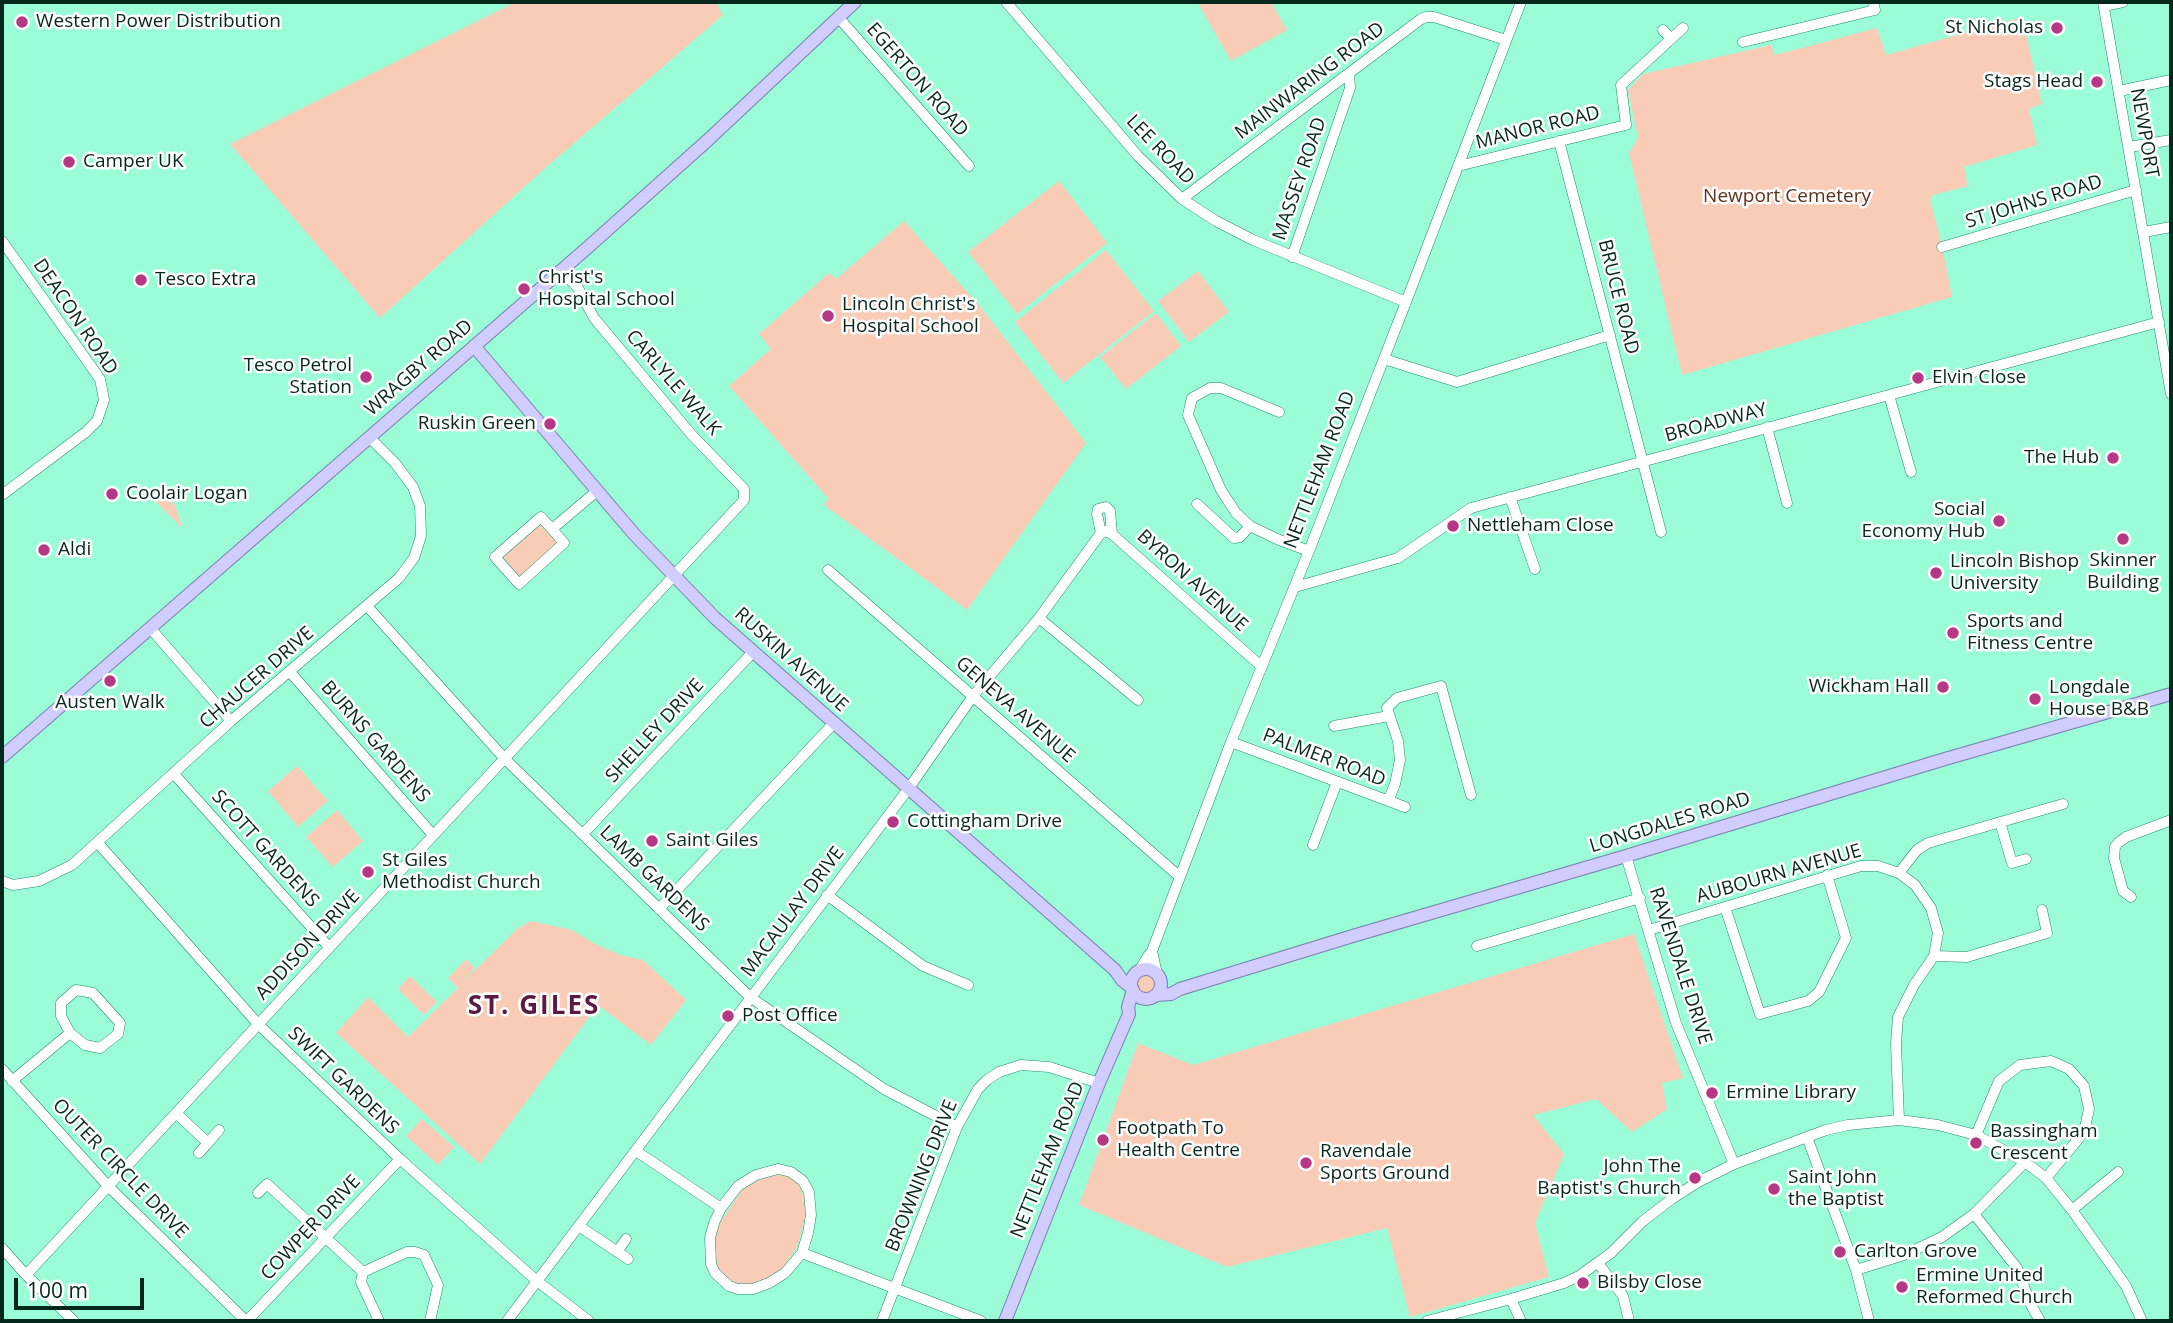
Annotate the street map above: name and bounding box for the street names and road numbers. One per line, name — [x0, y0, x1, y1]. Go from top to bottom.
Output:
street label: EGERTON ROAD — [861, 18, 973, 142]
street label: MAINWARING ROAD — [1231, 18, 1389, 144]
street label: NEWPORT — [2125, 86, 2163, 180]
street label: MANOR ROAD — [1474, 102, 1602, 154]
street label: LEE ROAD — [1121, 110, 1199, 190]
street label: MASSEY ROAD — [1268, 115, 1332, 243]
street label: ST JOHNS ROAD — [1963, 170, 2105, 234]
street label: BRUCE ROAD — [1593, 237, 1643, 357]
street label: DEACON ROAD — [28, 255, 122, 379]
street label: WRAGBY ROAD — [360, 315, 478, 421]
street label: CARLYLE WALK — [621, 325, 725, 441]
street label: NETTLEHAM ROAD — [1280, 388, 1360, 552]
street label: BROADWAY — [1662, 398, 1770, 448]
street label: BYRON AVENUE — [1132, 525, 1252, 637]
street label: RUSKIN AVENUE — [730, 603, 852, 717]
street label: CHAUCER DRIVE — [195, 622, 319, 734]
street label: GENEVA AVENUE — [951, 652, 1079, 768]
street label: SHELLEY DRIVE — [601, 674, 709, 788]
street label: BURNS GARDENS — [316, 676, 434, 808]
street label: PALMER ROAD — [1259, 724, 1389, 792]
street label: SCOTT GARDENS — [206, 786, 324, 912]
street label: LONGDALES ROAD — [1587, 788, 1753, 858]
street label: LAMB GARDENS — [595, 821, 713, 937]
street label: AUBOURN AVENUE — [1694, 840, 1864, 908]
street label: MACAULAY DRIVE — [737, 842, 849, 982]
street label: ADDISON DRIVE — [251, 885, 365, 1005]
street label: RAVENDALE DRIVE — [1644, 885, 1716, 1047]
street label: SWIFT GARDENS — [283, 1022, 403, 1140]
street label: NETTLEHAM ROAD — [1006, 1078, 1090, 1242]
street label: OUTER CIRCLE DRIVE — [47, 1094, 193, 1244]
street label: BROWNING DRIVE — [881, 1097, 963, 1255]
street label: COWPER DRIVE — [256, 1171, 366, 1285]

